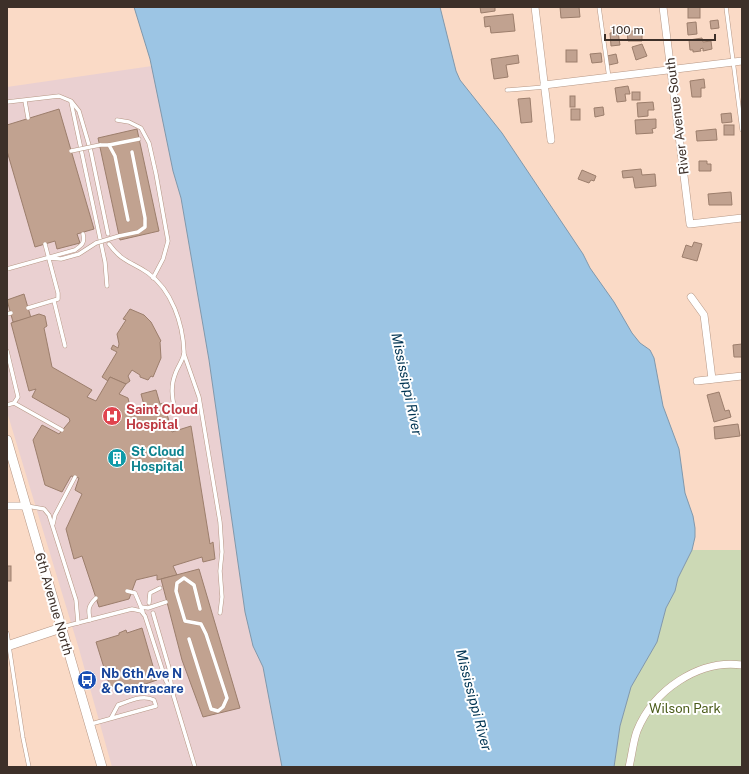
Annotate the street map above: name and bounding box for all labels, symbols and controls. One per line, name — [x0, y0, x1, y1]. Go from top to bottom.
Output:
scale bar — [605, 16, 715, 42]
text: 100 m — [611, 23, 644, 37]
street label: River Avenue South — [662, 57, 692, 175]
water label: Mississippi River — [388, 331, 426, 437]
place label: Saint Cloud Hospital — [126, 402, 198, 432]
hospital icon: Saint Cloud Hospital — [101, 405, 123, 427]
place label: St Cloud Hospital — [131, 444, 185, 474]
building icon: St Cloud Hospital — [106, 447, 128, 469]
street label: 6th Avenue North — [32, 551, 76, 657]
water label: Mississippi River — [453, 647, 495, 753]
place label: Nb 6th Ave N & Centracare — [101, 666, 184, 696]
bus stop icon: Nb 6th Ave N & Centracare — [76, 669, 98, 691]
park label: Wilson Park — [649, 701, 721, 716]

